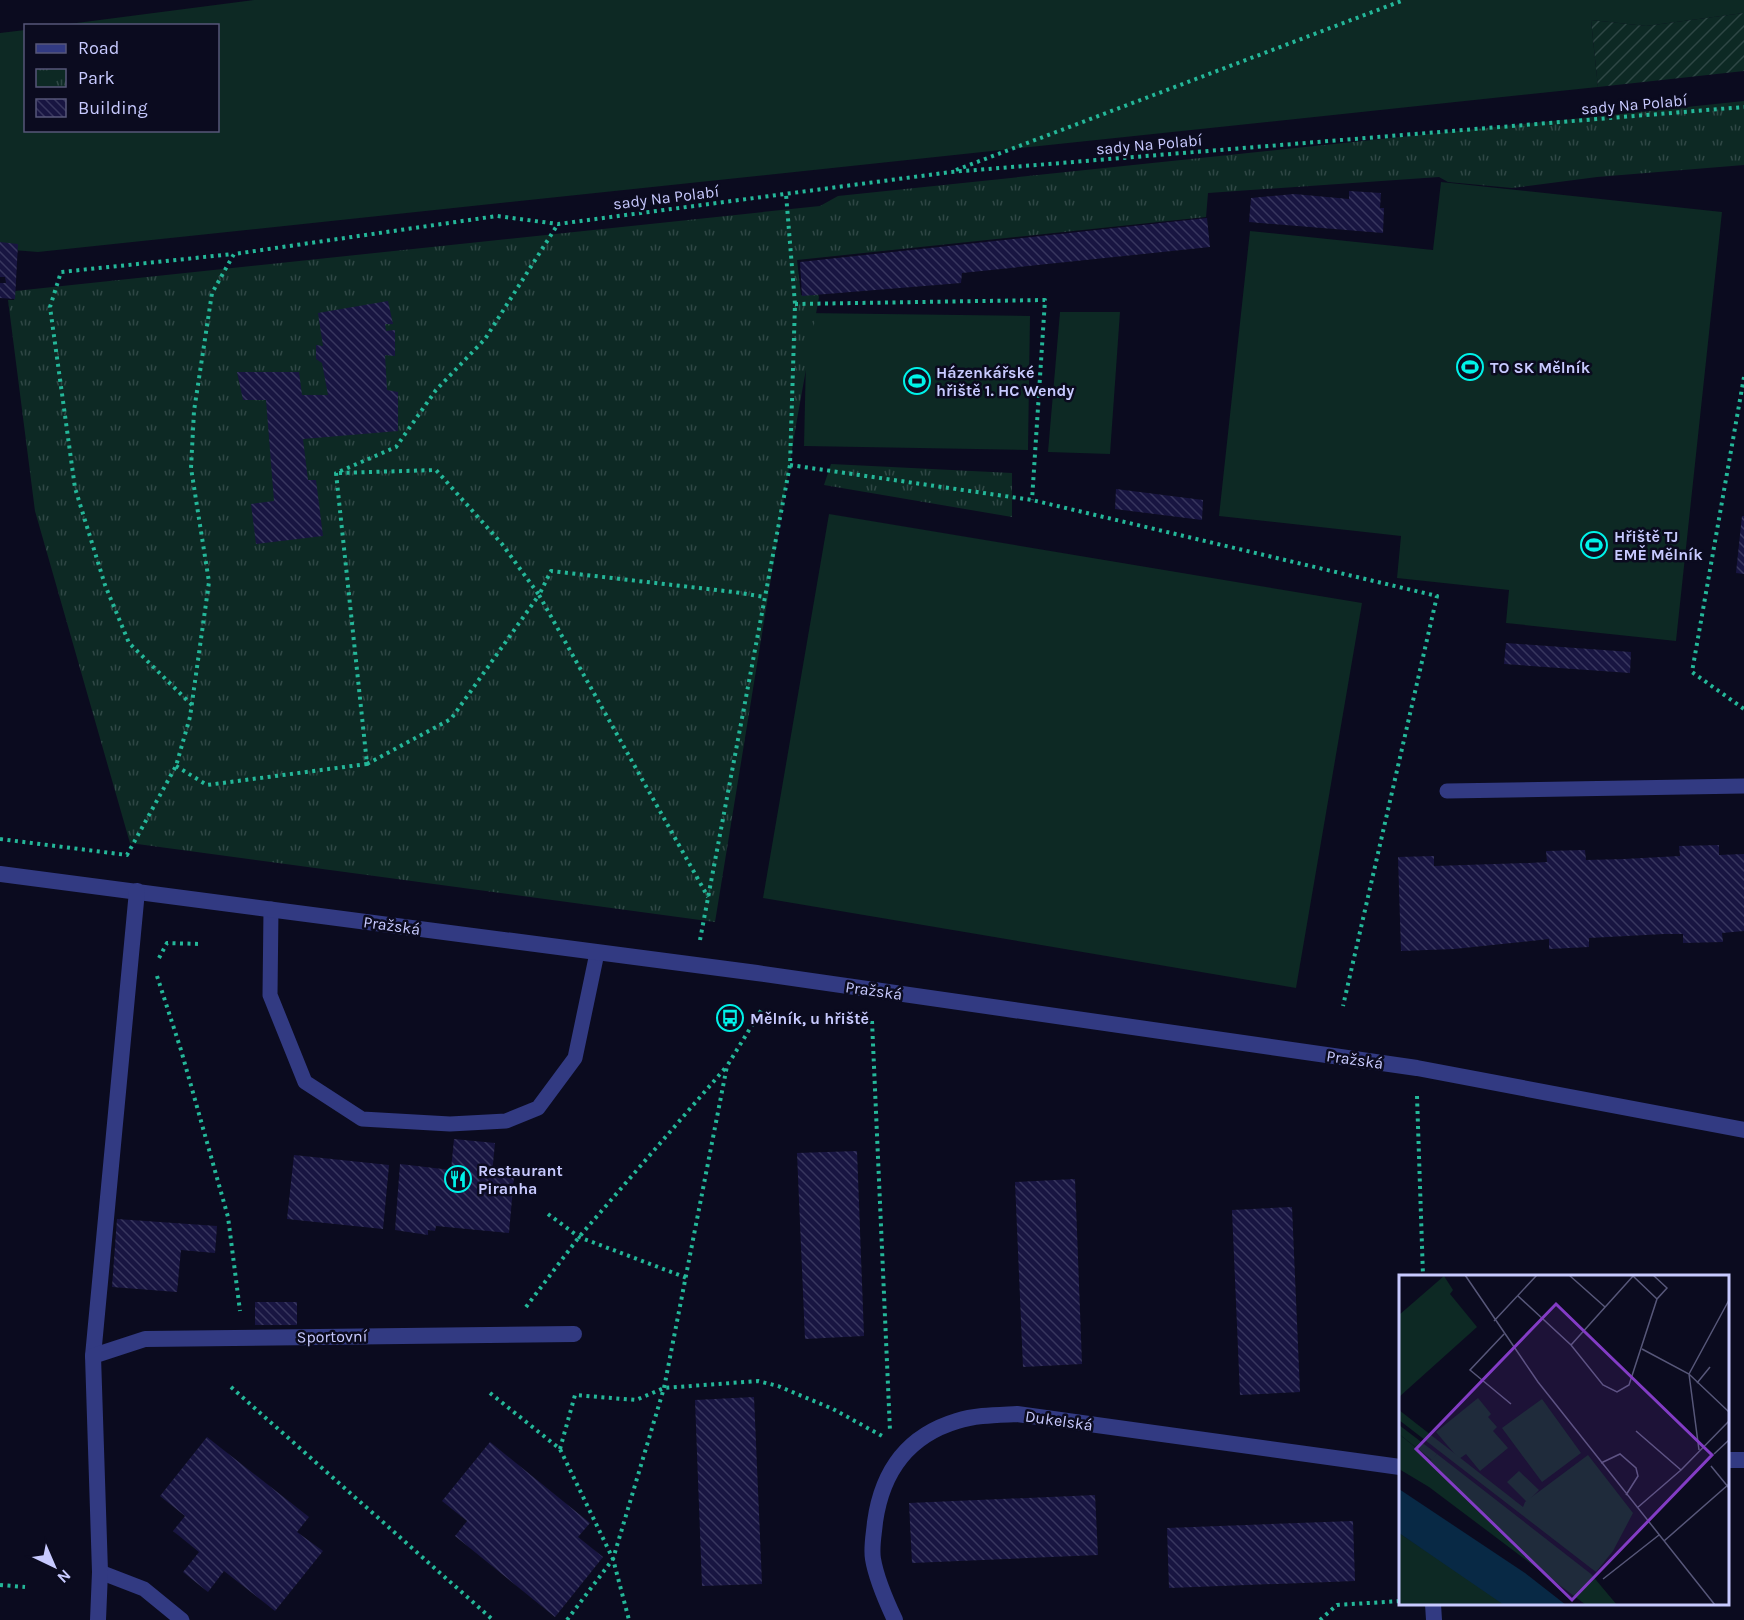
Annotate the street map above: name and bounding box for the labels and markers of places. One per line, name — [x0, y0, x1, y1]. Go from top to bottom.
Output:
sports icon: TO SK Mělník — [1455, 352, 1485, 382]
place label: TO SK Mělník — [1490, 358, 1591, 377]
place label: Házenkářské hřiště 1. HC Wendy — [936, 363, 1074, 400]
sports icon: Házenkářské hřiště 1. HC Wendy — [902, 366, 932, 396]
place label: Hřiště TJ EMĚ Mělník — [1614, 527, 1703, 564]
sports icon: Hřiště TJ EMĚ Mělník — [1579, 530, 1609, 560]
bus stop icon: Mělník, u hřiště — [715, 1003, 745, 1033]
place label: Mělník, u hřiště — [750, 1009, 869, 1028]
place label: Restaurant Piranha — [478, 1161, 563, 1198]
restaurant icon: Restaurant Piranha — [443, 1164, 473, 1194]

